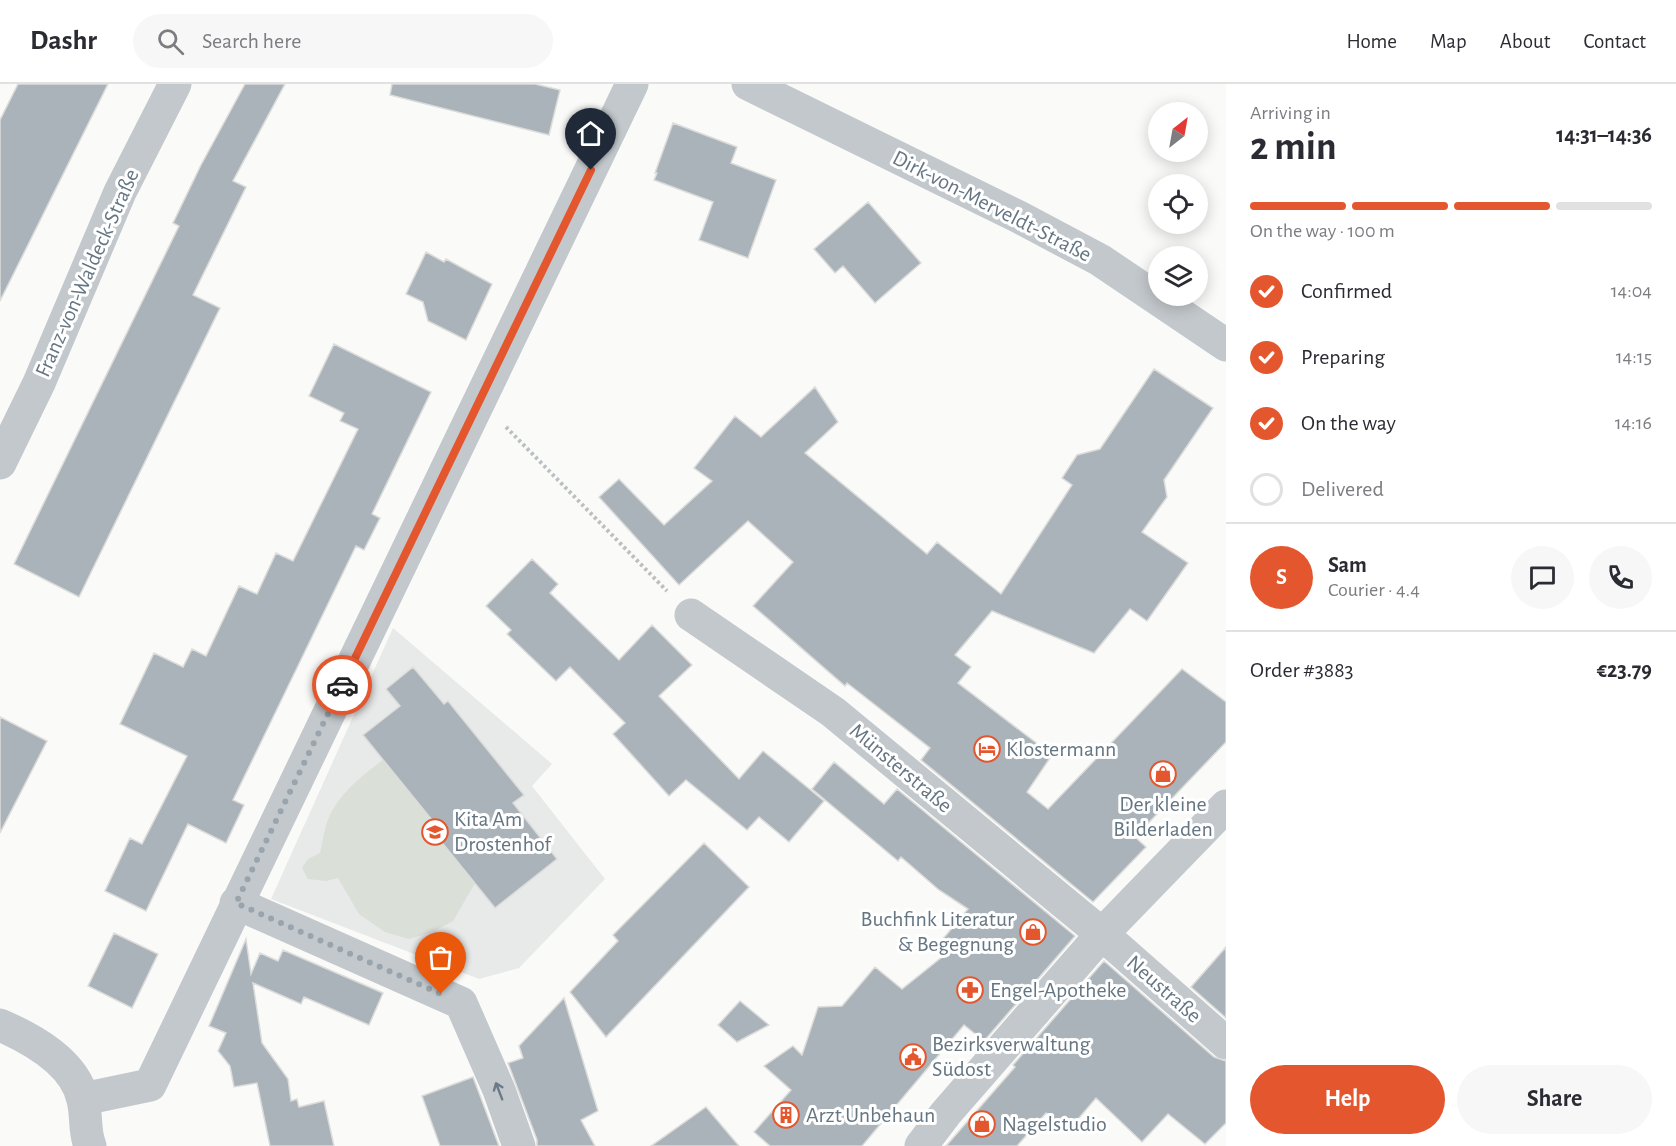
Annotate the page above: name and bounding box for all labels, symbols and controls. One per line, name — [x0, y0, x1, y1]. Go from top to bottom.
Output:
search box — [133, 14, 553, 68]
icon: search — [154, 25, 187, 58]
text: Dashr — [30, 27, 97, 55]
text: Search here — [202, 30, 301, 52]
text: Home — [1346, 31, 1397, 52]
text: Map — [1430, 31, 1467, 52]
text: About — [1500, 31, 1550, 52]
text: Contact — [1583, 31, 1646, 52]
north arrow — [1148, 102, 1208, 162]
map controls — [1148, 102, 1208, 306]
text: Arriving in — [1250, 103, 1331, 123]
pin — [565, 108, 616, 170]
icon: home — [574, 117, 607, 150]
text: 14:31–14:36 — [1556, 124, 1652, 146]
text: 2 min — [1250, 128, 1337, 167]
street label: Dirk-von-Merveldt-Straße — [889, 146, 1095, 266]
street label: Franz-von-Waldeck-Straße — [31, 166, 143, 380]
button: locate — [1148, 174, 1208, 234]
text: On the way · 100 m — [1250, 221, 1395, 241]
button: layers — [1148, 246, 1208, 306]
icon: check — [1250, 275, 1283, 308]
text: Confirmed — [1301, 280, 1392, 302]
text: 14:04 — [1611, 281, 1652, 301]
icon: check — [1250, 341, 1283, 374]
text: Preparing — [1301, 346, 1385, 368]
text: 14:15 — [1616, 347, 1652, 367]
icon: check — [1250, 407, 1283, 440]
text: On the way — [1301, 412, 1396, 434]
text: 14:16 — [1615, 413, 1652, 433]
text: Delivered — [1301, 478, 1384, 500]
button: chat — [1511, 546, 1574, 609]
button: phone — [1589, 546, 1652, 609]
text: Sam — [1328, 554, 1367, 576]
text: S — [1276, 566, 1287, 588]
text: Courier · 4.4 — [1328, 580, 1420, 600]
courier — [312, 655, 372, 715]
text: Order #3883 — [1250, 659, 1354, 681]
text: €23.79 — [1597, 659, 1652, 681]
icon: car — [326, 669, 359, 702]
street label: Münsterstraße — [846, 719, 956, 817]
hotel icon: Klostermann — [972, 734, 1002, 764]
place label: Klostermann — [1006, 738, 1116, 760]
shop icon: Der kleine Bilderladen — [1148, 759, 1178, 789]
place label: Der kleine Bilderladen — [1113, 793, 1213, 840]
place label: Kita Am Drostenhof — [454, 808, 552, 855]
school or university icon: Kita Am Drostenhof — [420, 817, 450, 847]
place label: Buchfink Literatur & Begegnung — [861, 908, 1014, 955]
shop icon: Buchfink Literatur & Begegnung — [1018, 917, 1048, 947]
pin — [415, 932, 466, 994]
icon: bag — [424, 941, 457, 974]
street label: Neustraße — [1123, 951, 1205, 1027]
pharmacy icon: Engel-Apotheke — [955, 975, 985, 1005]
place label: Engel-Apotheke — [990, 979, 1126, 1001]
place label: Bezirksverwaltung Südost — [932, 1033, 1090, 1080]
public building icon: Bezirksverwaltung Südost — [898, 1042, 928, 1072]
button: Help — [1250, 1065, 1445, 1134]
button: Share — [1457, 1065, 1652, 1134]
one-way arrow — [493, 1082, 504, 1101]
building icon: Arzt Unbehaun — [771, 1100, 801, 1130]
place label: Arzt Unbehaun — [806, 1104, 935, 1126]
shop icon: Nagelstudio — [967, 1109, 997, 1139]
place label: Nagelstudio — [1002, 1113, 1107, 1135]

